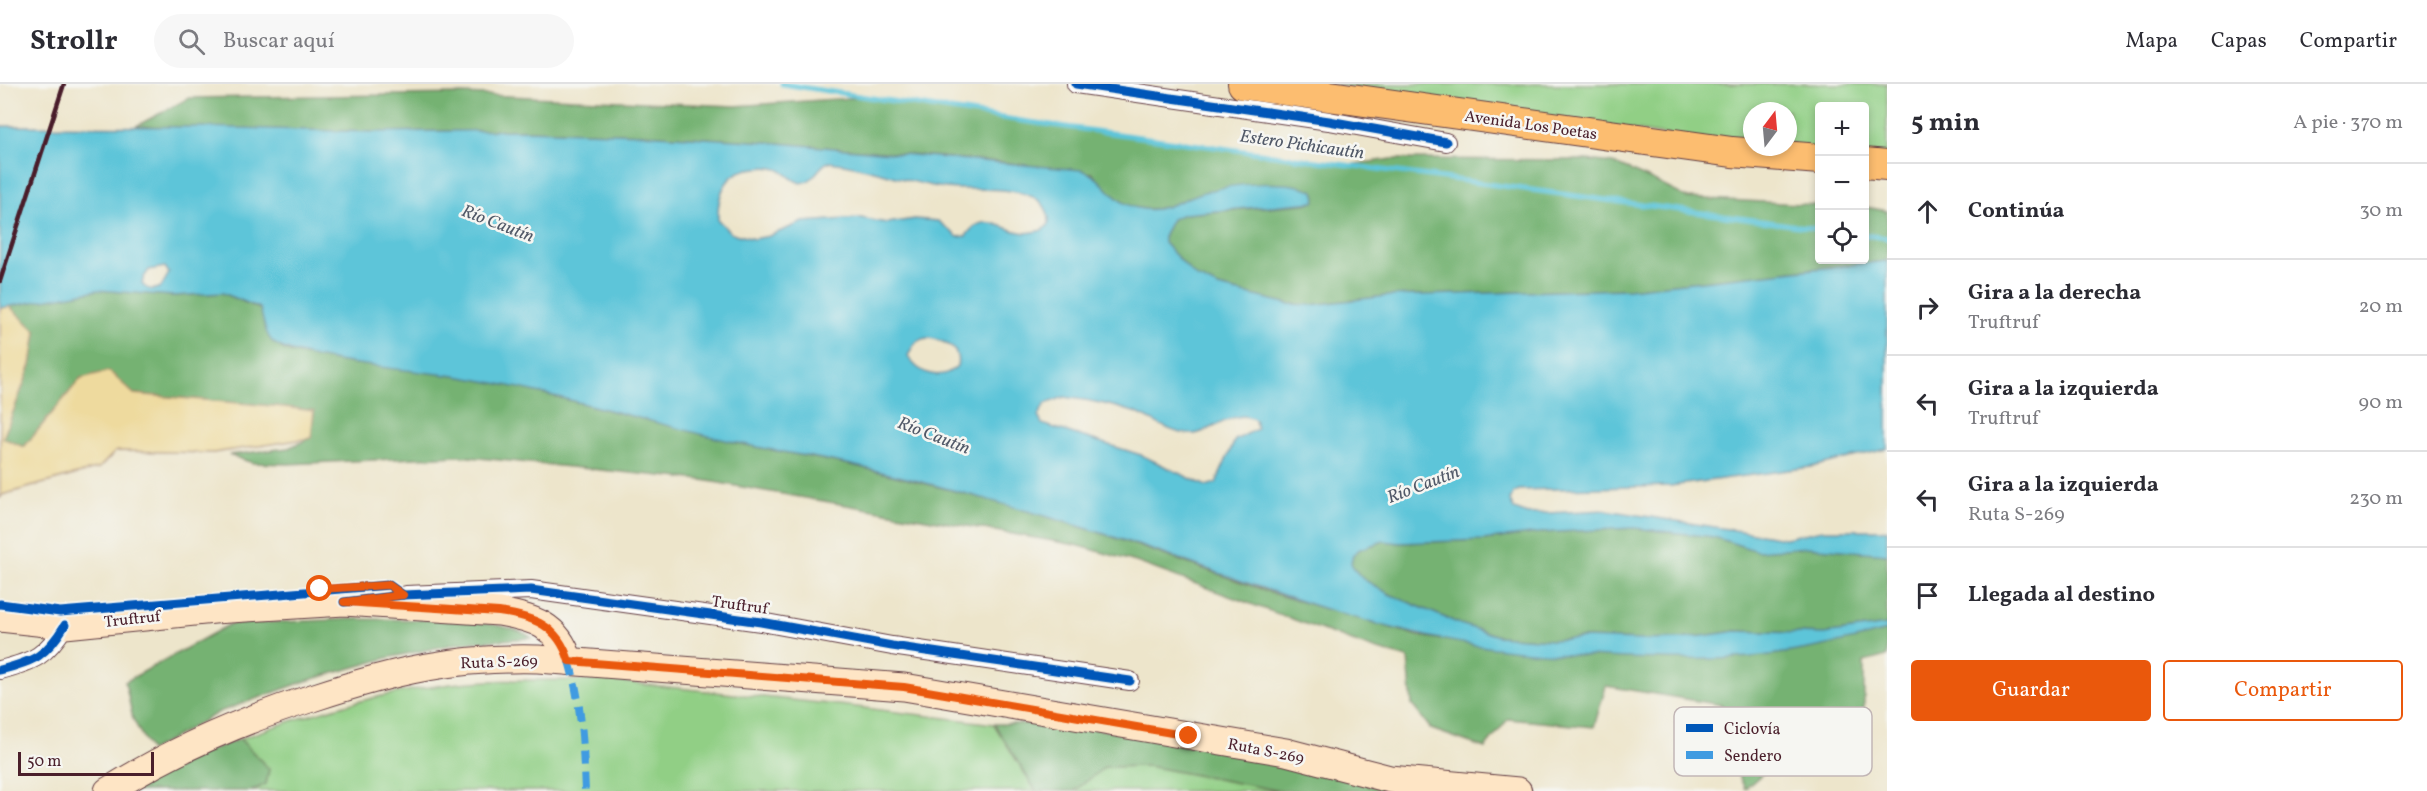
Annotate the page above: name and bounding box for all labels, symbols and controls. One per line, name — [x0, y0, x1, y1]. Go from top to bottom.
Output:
search box — [154, 14, 574, 68]
text: Strollr — [30, 22, 118, 61]
icon: search — [175, 25, 208, 58]
text: Buscar aquí — [223, 26, 335, 57]
text: Mapa — [2126, 27, 2178, 56]
text: Capas — [2211, 27, 2267, 56]
text: Compartir — [2300, 27, 2397, 56]
north arrow — [1743, 102, 1797, 156]
map controls — [1815, 102, 1869, 264]
button: + — [1815, 102, 1869, 156]
text: 5 min — [1911, 105, 1980, 141]
street label: Avenida Los Poetas — [1463, 106, 1599, 146]
text: A pie · 370 m — [2293, 109, 2403, 137]
water label: Estero Pichicautín — [1238, 124, 1366, 167]
button: − — [1815, 156, 1869, 210]
icon: ahead — [1911, 195, 1944, 228]
text: Continúa — [1968, 196, 2065, 227]
text: 30 m — [2359, 197, 2403, 225]
water label: Río Cautín — [458, 199, 537, 250]
button: locate — [1815, 210, 1869, 264]
text: Gira a la derecha — [1968, 278, 2141, 309]
icon: right — [1911, 291, 1944, 324]
text: 20 m — [2359, 293, 2403, 321]
text: Truftruf — [1968, 309, 2039, 337]
text: Gira a la izquierda — [1968, 374, 2159, 405]
icon: left — [1911, 387, 1944, 420]
text: 90 m — [2359, 389, 2403, 417]
text: Truftruf — [1968, 405, 2039, 433]
water label: Río Cautín — [894, 411, 973, 462]
water label: Río Cautín — [1384, 460, 1463, 511]
text: Gira a la izquierda — [1968, 470, 2159, 501]
icon: left — [1911, 483, 1944, 516]
text: 230 m — [2349, 485, 2403, 513]
text: Ruta S-269 — [1968, 501, 2065, 529]
route start — [306, 575, 332, 601]
icon: arrive — [1911, 579, 1944, 612]
text: Llegada al destino — [1968, 580, 2155, 611]
street label: Truftruf — [710, 591, 771, 621]
street label: Truftruf — [103, 606, 163, 634]
street label: Ruta S-269 — [460, 651, 538, 675]
button: Guardar — [1911, 660, 2151, 721]
button: Compartir — [2163, 660, 2403, 721]
legend — [1674, 707, 1872, 776]
text: Ciclovía — [1724, 719, 1780, 741]
route end — [1175, 722, 1201, 748]
street label: Ruta S-269 — [1226, 734, 1306, 770]
text: Sendero — [1724, 746, 1782, 768]
scale bar — [18, 749, 154, 776]
text: 50 m — [27, 751, 61, 773]

